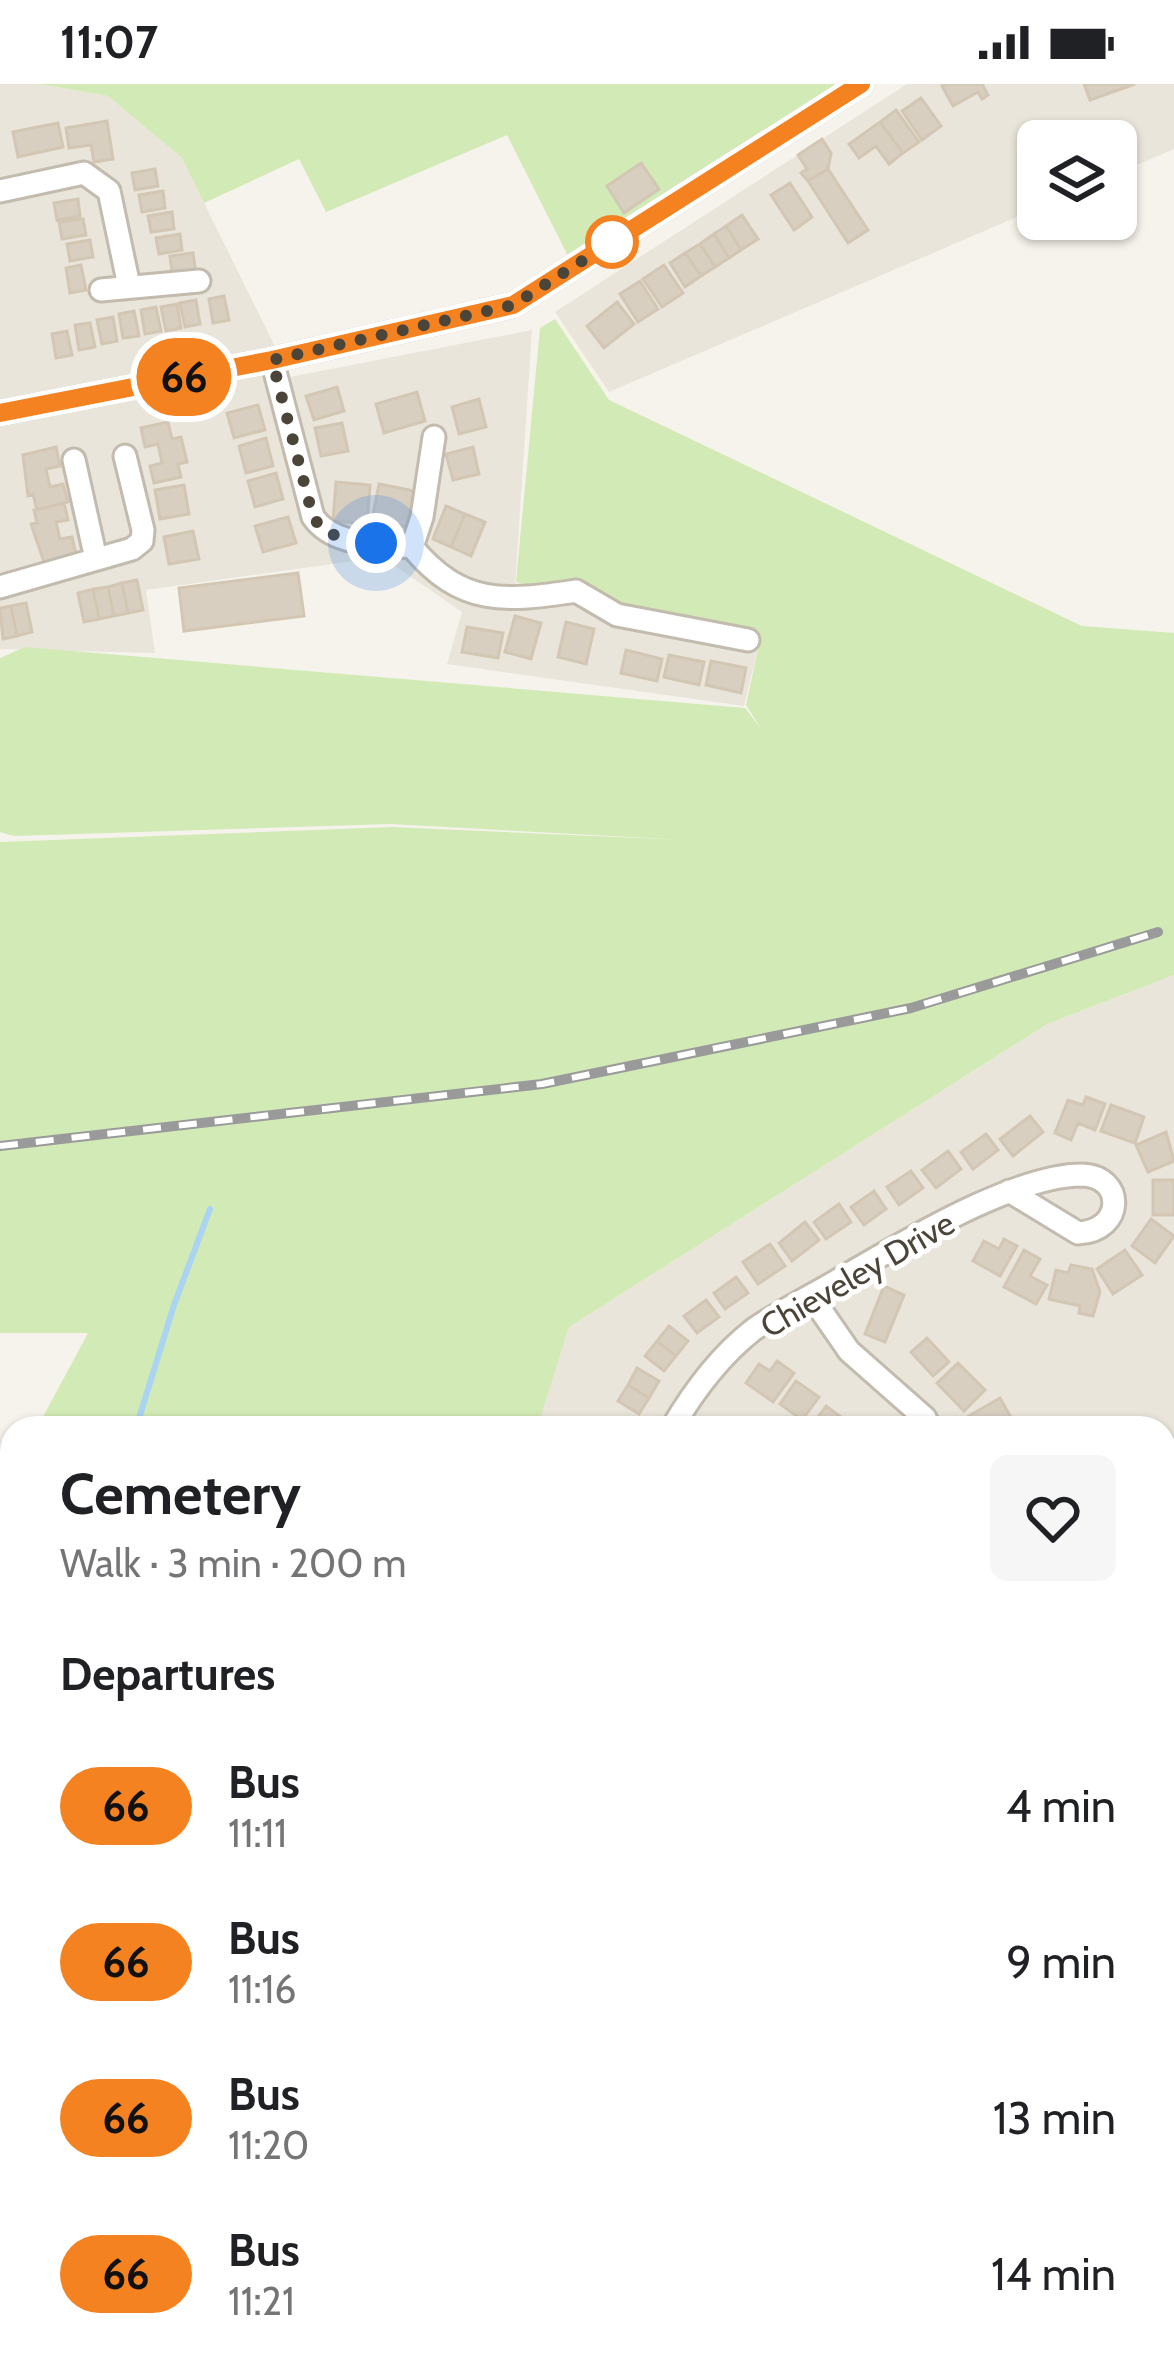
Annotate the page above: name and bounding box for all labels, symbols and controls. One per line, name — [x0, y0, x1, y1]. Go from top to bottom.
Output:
text: 11:07 — [60, 15, 158, 69]
map controls — [1017, 120, 1137, 240]
button: layers — [1017, 120, 1137, 240]
unlabelled marker — [587, 217, 637, 267]
line badge: 66 — [130, 338, 238, 416]
text: 66 — [160, 351, 208, 403]
your location — [346, 513, 406, 573]
street label: Chieveley Drive — [753, 1202, 961, 1346]
button: heart — [990, 1455, 1116, 1581]
text: Cemetery — [60, 1459, 301, 1528]
text: Walk · 3 min · 200 m — [60, 1539, 406, 1587]
text: Departures — [60, 1647, 275, 1701]
text: Bus — [228, 1755, 300, 1809]
text: 4 min — [1006, 1779, 1116, 1833]
text: 66 — [102, 1780, 150, 1832]
text: 11:11 — [228, 1809, 287, 1857]
text: Bus — [228, 1911, 300, 1965]
text: 9 min — [1006, 1935, 1116, 1989]
text: 66 — [102, 1936, 150, 1988]
text: 11:16 — [228, 1965, 296, 2013]
text: Bus — [228, 2067, 300, 2121]
text: 13 min — [993, 2091, 1116, 2145]
text: 66 — [102, 2092, 150, 2144]
text: 11:20 — [228, 2121, 309, 2169]
text: Bus — [228, 2223, 300, 2277]
text: 14 min — [991, 2247, 1116, 2301]
text: 66 — [102, 2248, 150, 2300]
text: 11:21 — [228, 2277, 295, 2325]

